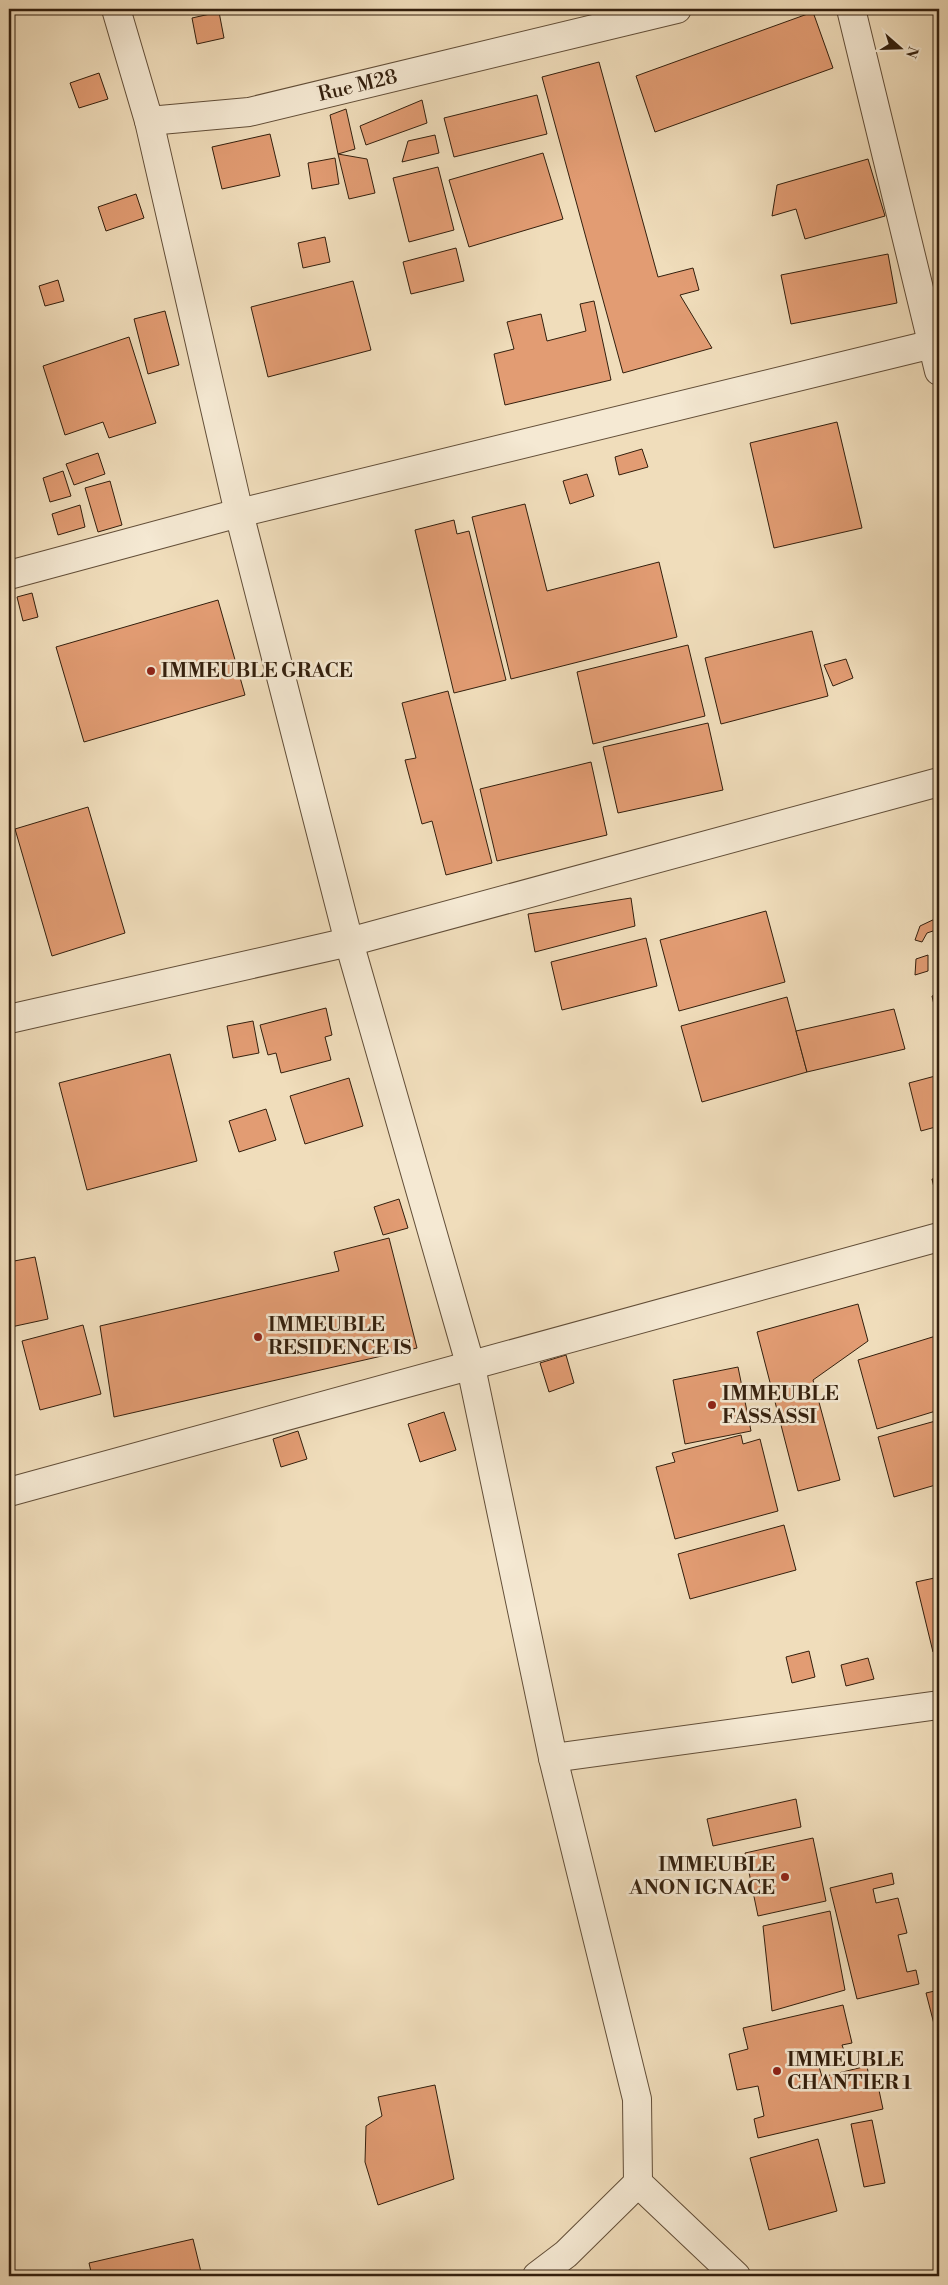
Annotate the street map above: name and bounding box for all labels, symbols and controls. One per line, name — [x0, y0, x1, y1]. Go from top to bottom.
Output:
north arrow — [876, 22, 926, 72]
text: N — [901, 44, 922, 60]
street label: Rue M28 — [316, 64, 400, 107]
place label: IMMEUBLE GRACE — [161, 659, 353, 684]
marker: IMMEUBLE GRACE — [145, 665, 157, 677]
place label: IMMEUBLE RESIDENCE IS — [268, 1313, 411, 1361]
marker: IMMEUBLE RESIDENCE IS — [252, 1331, 264, 1343]
place label: IMMEUBLE FASSASSI — [722, 1382, 839, 1430]
marker: IMMEUBLE FASSASSI — [706, 1399, 718, 1411]
place label: IMMEUBLE ANON IGNACE — [628, 1853, 775, 1901]
marker: IMMEUBLE ANON IGNACE — [779, 1871, 791, 1883]
place label: IMMEUBLE CHANTIER 1 — [787, 2048, 912, 2096]
marker: IMMEUBLE CHANTIER 1 — [771, 2065, 783, 2077]

